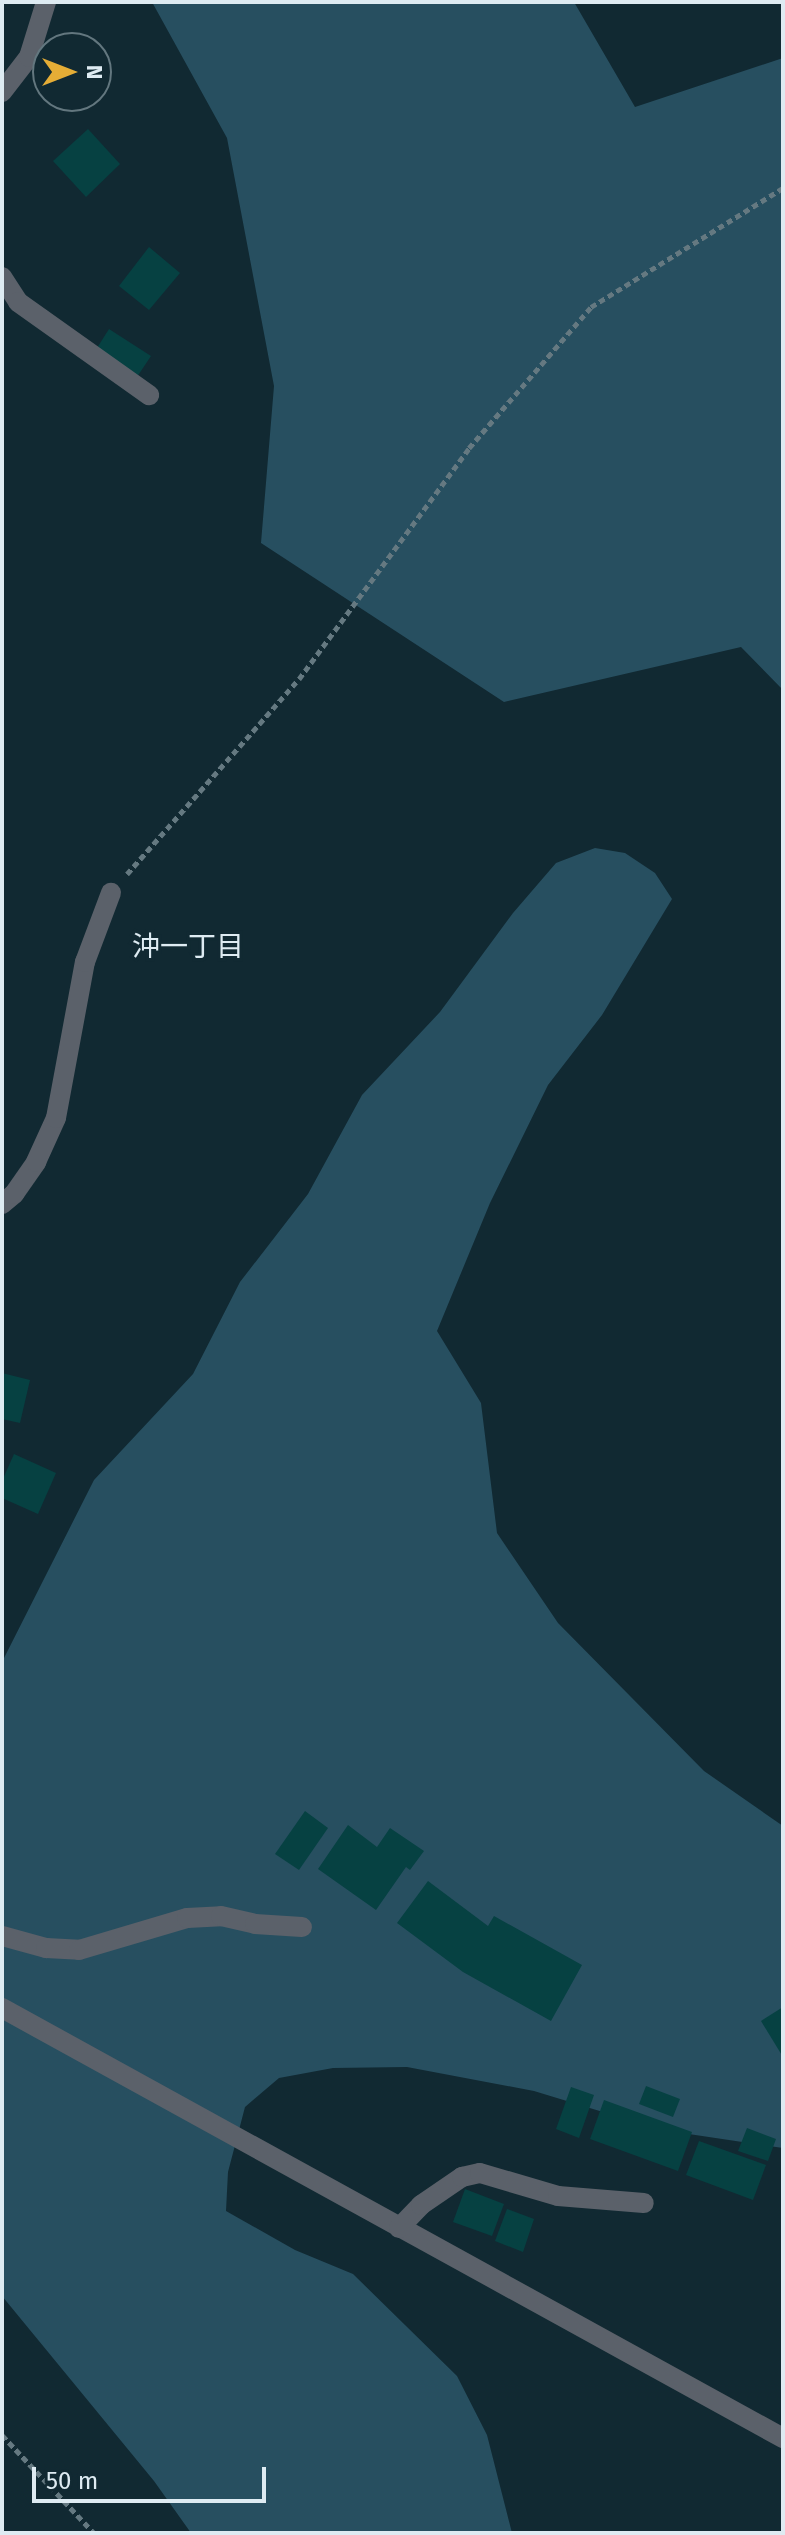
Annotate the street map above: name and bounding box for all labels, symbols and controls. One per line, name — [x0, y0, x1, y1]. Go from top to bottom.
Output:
north arrow — [32, 32, 112, 112]
text: N — [81, 65, 108, 79]
district label: 沖一丁目 — [132, 930, 244, 964]
scale bar — [36, 2451, 270, 2501]
text: 50 m — [46, 2467, 98, 2495]

